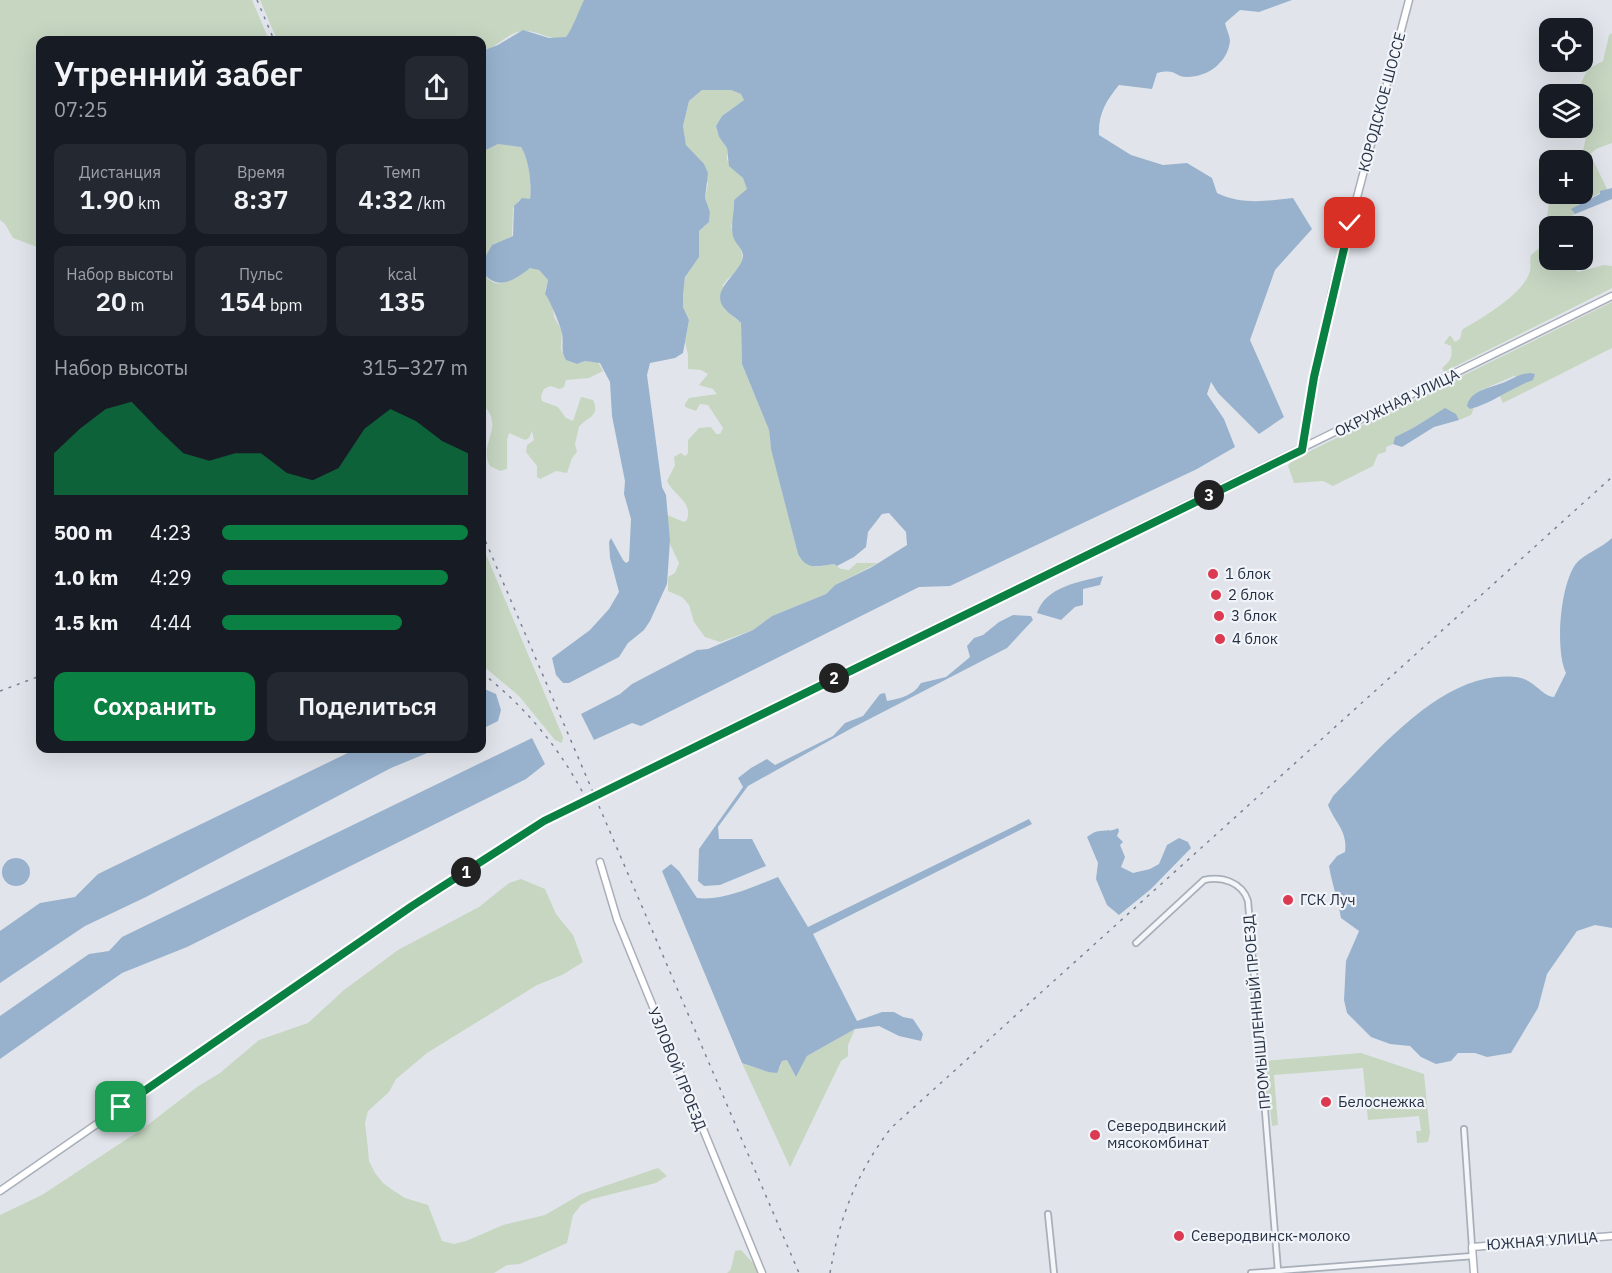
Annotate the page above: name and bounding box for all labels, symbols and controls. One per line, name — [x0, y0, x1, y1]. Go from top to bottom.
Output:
map controls — [1539, 18, 1593, 270]
button: locate — [1539, 18, 1593, 72]
street label: КОРОДСКОЕ ШОССЕ — [1354, 30, 1409, 174]
text: Утренний забег — [54, 52, 303, 95]
button: share — [405, 56, 468, 119]
button: layers — [1539, 84, 1593, 138]
text: 07:25 — [54, 96, 108, 123]
button: + — [1539, 150, 1593, 204]
text: Дистанция — [79, 162, 161, 182]
text: Время — [237, 162, 285, 182]
text: Темп — [383, 162, 421, 182]
text: 1.90 — [80, 182, 134, 216]
text: 8:37 — [233, 182, 289, 216]
text: 4:32 — [358, 182, 413, 216]
text: km — [134, 193, 160, 213]
text: /km — [413, 193, 446, 213]
pin — [1324, 197, 1375, 248]
icon: check — [1333, 206, 1366, 239]
button: − — [1539, 216, 1593, 270]
text: Набор высоты — [66, 264, 174, 284]
text: Пульс — [239, 264, 283, 284]
text: kcal — [387, 264, 417, 284]
text: 20 — [96, 284, 127, 318]
text: 154 — [219, 284, 266, 318]
text: 135 — [379, 284, 425, 318]
text: m — [127, 295, 144, 315]
text: bpm — [266, 295, 303, 315]
text: Набор высоты — [54, 354, 188, 381]
text: 315–327 m — [362, 354, 468, 381]
street label: ОКРУЖНАЯ УЛИЦА — [1331, 364, 1462, 441]
pin: 3 — [1194, 480, 1224, 510]
text: 3 — [1204, 485, 1214, 505]
text: 500 m — [54, 519, 113, 546]
text: 4:23 — [150, 519, 192, 546]
text: 1.0 km — [54, 564, 118, 591]
text: 4:29 — [150, 564, 192, 591]
place label: 1 блок — [1225, 564, 1271, 583]
marker: 1 блок — [1206, 567, 1220, 581]
place label: 2 блок — [1228, 585, 1274, 604]
marker: 2 блок — [1209, 588, 1223, 602]
place label: 3 блок — [1231, 606, 1277, 625]
text: 1.5 km — [54, 609, 118, 636]
text: 4:44 — [150, 609, 192, 636]
marker: 3 блок — [1212, 609, 1226, 623]
place label: 4 блок — [1232, 629, 1278, 648]
marker: 4 блок — [1213, 632, 1227, 646]
pin: 2 — [819, 663, 849, 693]
text: 2 — [829, 668, 839, 688]
button: Сохранить — [54, 672, 255, 741]
button: Поделиться — [267, 672, 468, 741]
pin: 1 — [451, 857, 481, 887]
text: 1 — [461, 862, 471, 882]
place label: ГСК Луч — [1300, 890, 1356, 909]
marker: ГСК Луч — [1281, 893, 1295, 907]
street label: ПРОМЫШЛЕННЫЙ ПРОЕЗД — [1238, 914, 1274, 1110]
street label: УЗЛОВОЙ ПРОЕЗД — [644, 1004, 711, 1133]
pin — [95, 1081, 146, 1132]
icon: arrive — [104, 1090, 137, 1123]
place label: Белоснежка — [1338, 1092, 1425, 1111]
marker: Белоснежка — [1319, 1095, 1333, 1109]
place label: Северодвинский мясокомбинат — [1107, 1116, 1227, 1152]
marker: Северодвинский мясокомбинат — [1088, 1128, 1102, 1142]
place label: Северодвинск-молоко — [1191, 1226, 1350, 1245]
street label: ЮЖНАЯ УЛИЦА — [1486, 1227, 1599, 1254]
marker: Северодвинск-молоко — [1172, 1229, 1186, 1243]

